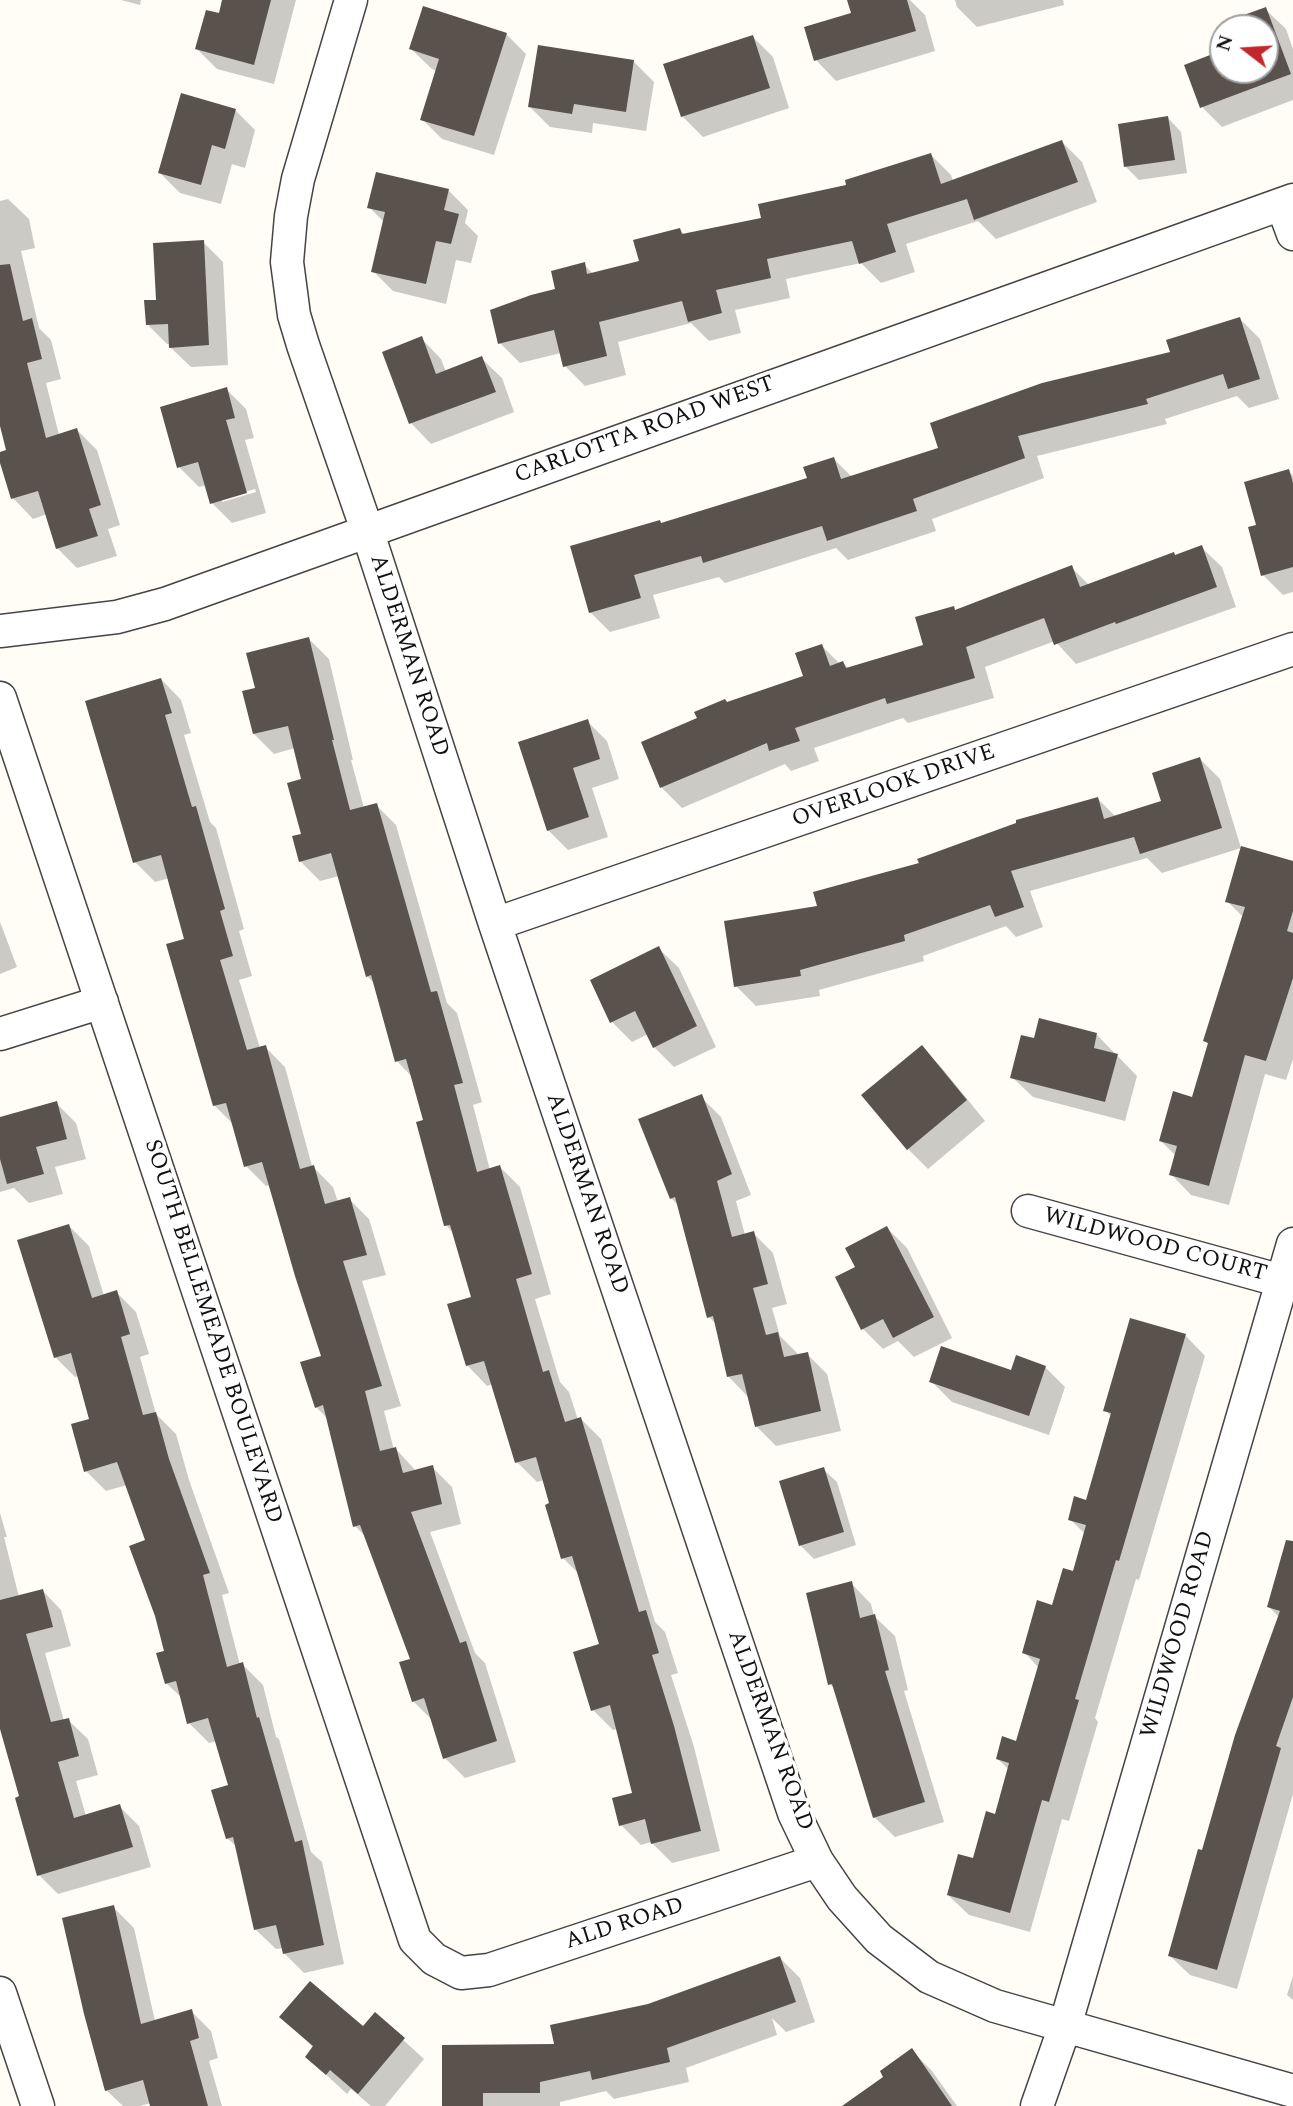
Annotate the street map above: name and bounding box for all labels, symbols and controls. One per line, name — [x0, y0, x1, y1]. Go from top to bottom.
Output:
north arrow — [1209, 14, 1279, 84]
text: N — [1209, 32, 1241, 55]
street label: CARLOTTA ROAD WEST — [511, 371, 779, 491]
street label: ALDERMAN ROAD — [362, 551, 454, 761]
street label: OVERLOOK DRIVE — [789, 739, 999, 835]
street label: ALDERMAN ROAD — [539, 1090, 633, 1298]
street label: SOUTH BELLEMEADE BOULEVARD — [137, 1136, 287, 1528]
street label: WILDWOOD COURT — [1040, 1203, 1270, 1289]
street label: WILDWOOD ROAD — [1136, 1528, 1222, 1742]
street label: ALDERMAN ROAD — [720, 1627, 818, 1835]
street label: ALD ROAD — [562, 1893, 688, 1957]

